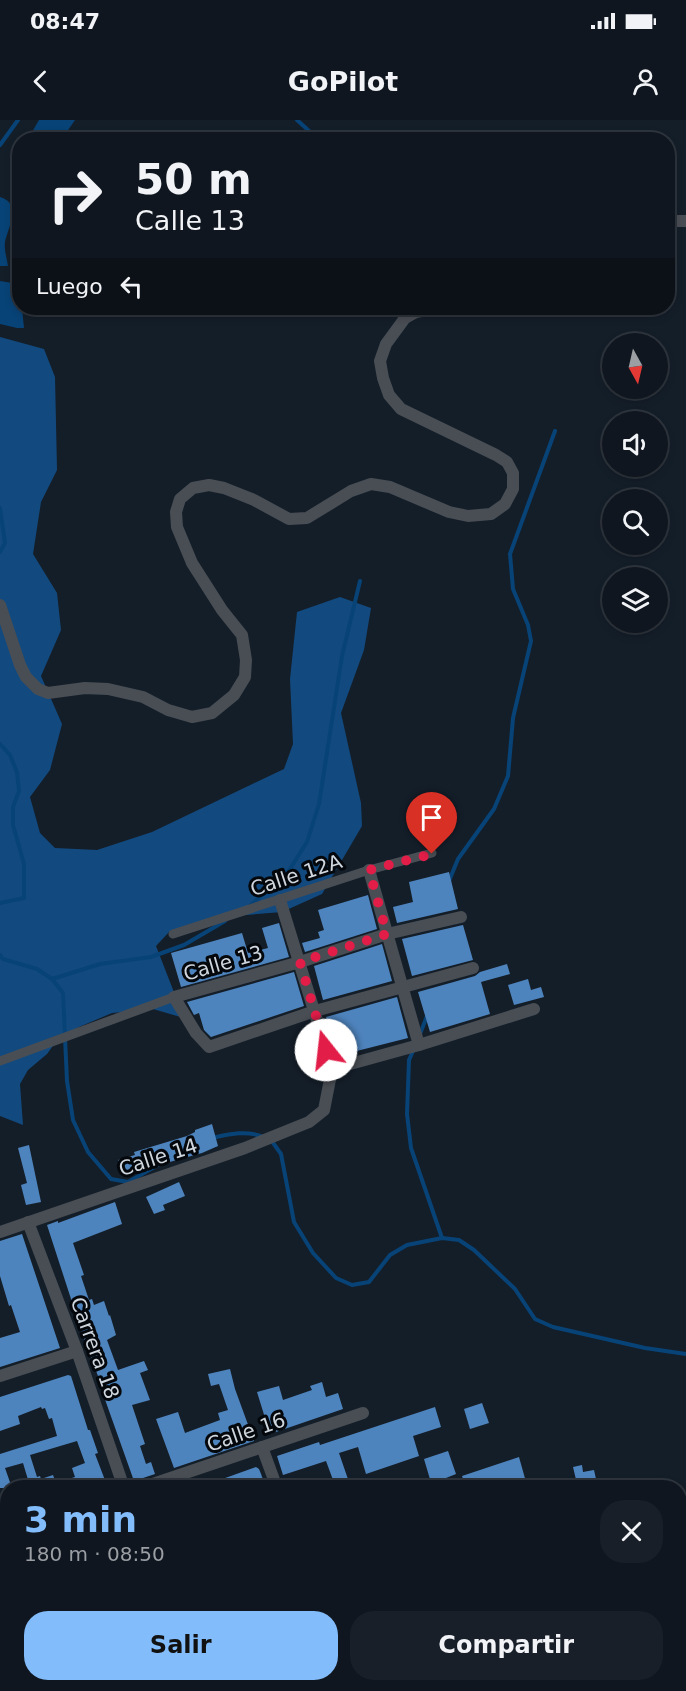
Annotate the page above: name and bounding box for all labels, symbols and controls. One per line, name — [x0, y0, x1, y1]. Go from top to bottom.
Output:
text: 08:47 — [30, 9, 100, 34]
icon: back — [24, 65, 57, 98]
icon: person — [629, 65, 662, 98]
text: GoPilot — [288, 66, 398, 97]
text: 50 m — [135, 155, 252, 204]
icon: right — [36, 156, 114, 234]
text: Calle 13 — [135, 205, 245, 236]
icon: left — [115, 270, 148, 303]
text: Luego — [36, 274, 103, 299]
north arrow — [602, 333, 668, 399]
map controls — [602, 333, 668, 633]
button: sound — [602, 411, 668, 477]
button: search — [602, 489, 668, 555]
button: layers — [602, 567, 668, 633]
pin — [406, 792, 457, 854]
icon: arrive — [415, 801, 448, 834]
street label: Calle 12A — [247, 849, 345, 901]
street label: Calle 13 — [181, 940, 265, 986]
position arrow — [294, 1018, 358, 1082]
street label: Calle 14 — [116, 1133, 200, 1181]
street label: Carrera 18 — [66, 1294, 124, 1402]
street label: Calle 16 — [204, 1407, 288, 1457]
text: 3 min — [24, 1499, 137, 1540]
button: close — [600, 1500, 663, 1563]
text: 180 m · 08:50 — [24, 1542, 165, 1566]
button: Salir — [24, 1611, 338, 1680]
button: Compartir — [350, 1611, 663, 1680]

